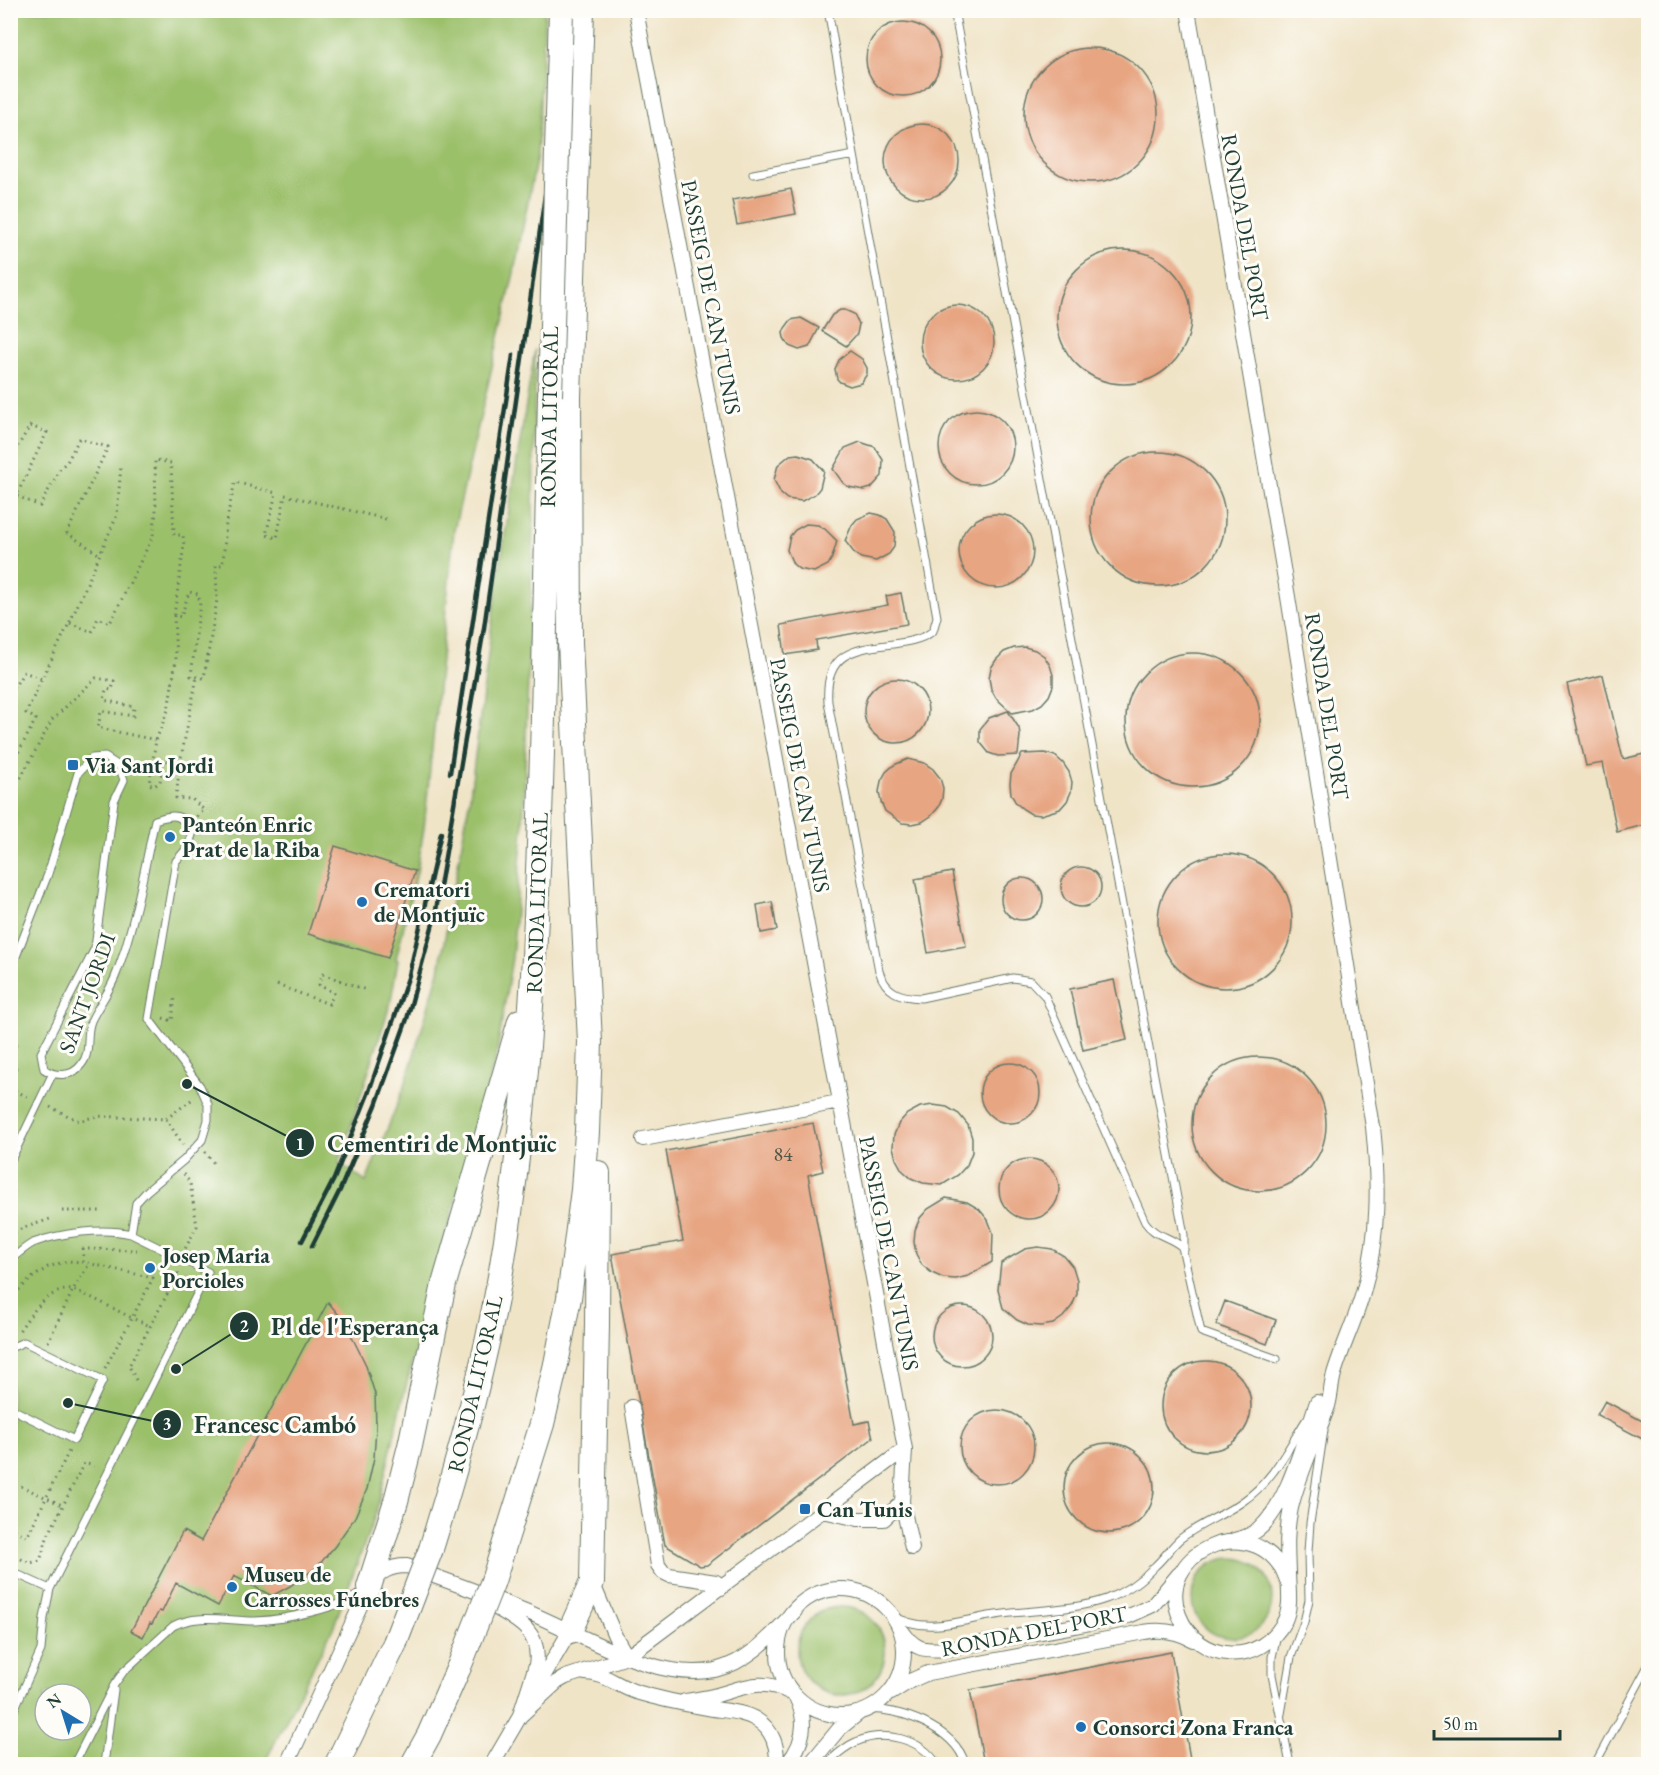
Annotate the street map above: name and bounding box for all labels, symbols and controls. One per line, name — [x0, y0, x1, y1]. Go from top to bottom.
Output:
street label: RONDA DEL PORT — [1214, 131, 1276, 323]
street label: PASSEIG DE CAN TUNIS — [674, 177, 748, 417]
street label: RONDA LITORAL — [533, 326, 565, 508]
street label: RONDA DEL PORT — [1298, 610, 1356, 802]
street label: PASSEIG DE CAN TUNIS — [763, 655, 837, 895]
place label: Via Sant Jordi — [85, 751, 214, 780]
marker: Via Sant Jordi — [66, 758, 80, 772]
place label: Panteón Enric Prat de la Riba — [182, 810, 320, 864]
street label: RONDA LITORAL — [519, 812, 555, 994]
marker: Panteón Enric Prat de la Riba — [163, 830, 177, 844]
place label: Crematori de Montjuïc — [374, 875, 485, 929]
marker: Crematori de Montjuïc — [355, 895, 369, 909]
street label: SANT JORDI — [52, 928, 122, 1057]
callout: Cementiri de Montjuïc — [285, 1122, 568, 1164]
text: Cementiri de Montjuïc — [327, 1128, 557, 1160]
text: 1 — [295, 1132, 305, 1155]
street label: PASSEIG DE CAN TUNIS — [852, 1133, 926, 1373]
house number: 84 — [773, 1141, 793, 1167]
place label: Josep Maria Porcioles — [160, 1241, 270, 1295]
marker: Josep Maria Porcioles — [143, 1261, 157, 1275]
street label: RONDA LITORAL — [440, 1292, 510, 1476]
callout: Pl de l'Esperança — [229, 1305, 451, 1347]
text: Pl de l'Esperança — [271, 1311, 439, 1342]
text: 2 — [239, 1314, 249, 1337]
callout: Francesc Cambó — [152, 1403, 368, 1445]
text: Francesc Cambó — [194, 1409, 356, 1440]
text: 3 — [162, 1412, 172, 1435]
place label: Can Tunis — [817, 1495, 912, 1524]
marker: Can Tunis — [798, 1502, 812, 1516]
place label: Museu de Carrosses Fúnebres — [244, 1560, 419, 1614]
marker: Museu de Carrosses Fúnebres — [225, 1580, 239, 1594]
street label: RONDA DEL PORT — [939, 1599, 1130, 1663]
north arrow — [33, 1682, 93, 1742]
text: N — [43, 1688, 66, 1713]
scale bar — [1434, 1703, 1560, 1741]
text: 50 m — [1443, 1712, 1478, 1735]
place label: Consorci Zona Franca — [1093, 1713, 1294, 1742]
marker: Consorci Zona Franca — [1074, 1720, 1088, 1734]

